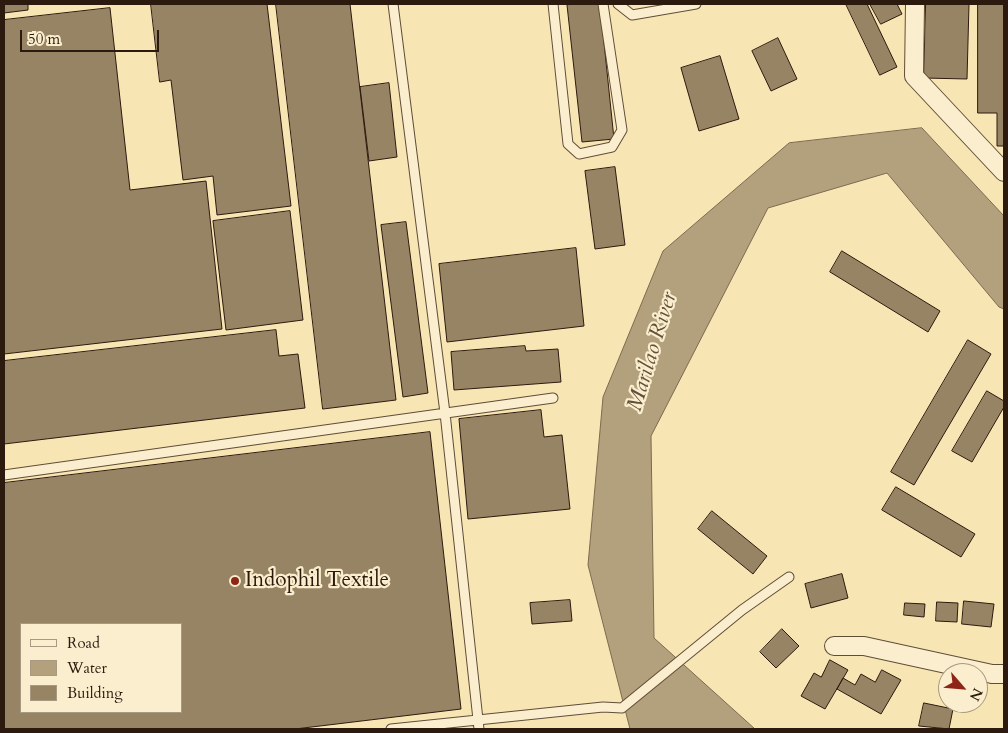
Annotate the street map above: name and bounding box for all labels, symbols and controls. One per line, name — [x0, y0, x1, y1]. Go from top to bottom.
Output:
scale bar — [22, 20, 161, 52]
text: 50 m — [28, 29, 60, 49]
water label: Marilao River — [622, 289, 684, 415]
place label: Indophil Textile — [245, 568, 389, 594]
marker: Indophil Textile — [229, 575, 241, 587]
legend — [20, 623, 182, 713]
text: Road — [67, 633, 100, 653]
text: Water — [67, 658, 107, 678]
north arrow — [938, 663, 988, 713]
text: Building — [67, 683, 123, 703]
text: N — [965, 685, 987, 704]

